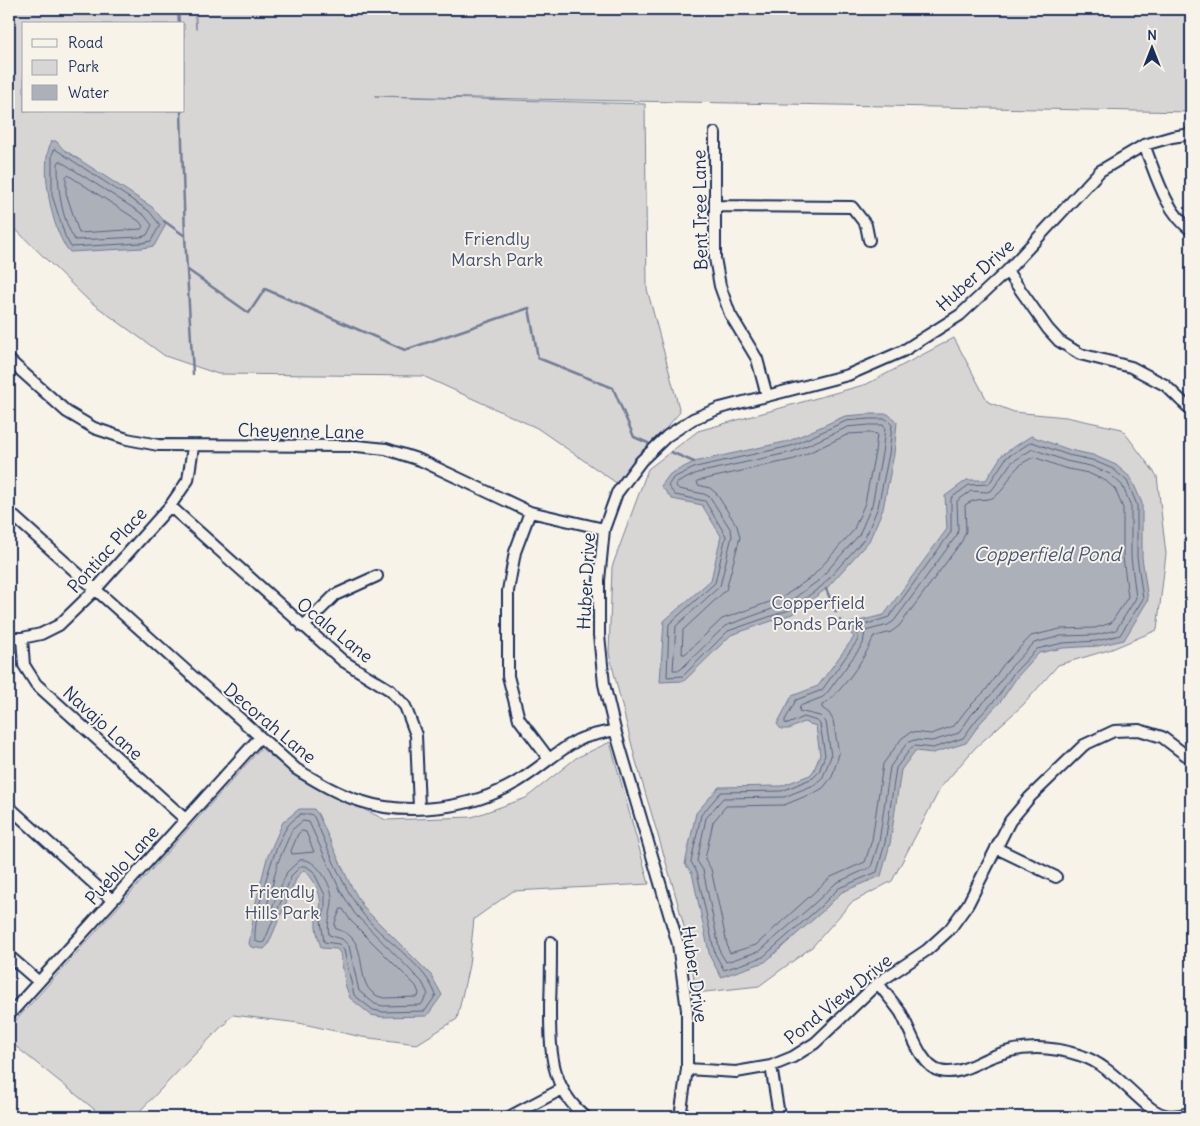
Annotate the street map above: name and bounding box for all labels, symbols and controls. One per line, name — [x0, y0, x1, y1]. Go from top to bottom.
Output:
legend — [22, 22, 185, 112]
north arrow — [1128, 22, 1178, 72]
text: N — [1147, 26, 1157, 44]
text: Road — [68, 33, 103, 52]
text: Park — [68, 57, 99, 76]
text: Water — [68, 83, 109, 102]
street label: Bent Tree Lane — [687, 149, 713, 271]
park label: Friendly Marsh Park — [451, 227, 543, 271]
street label: Huber Drive — [931, 234, 1019, 316]
street label: Cheyenne Lane — [237, 418, 365, 444]
street label: Pontiac Place — [62, 502, 152, 598]
street label: Huber Drive — [572, 532, 600, 630]
water label: Copperfield Pond — [973, 542, 1123, 566]
park label: Copperfield Ponds Park — [771, 591, 865, 635]
street label: Ocala Lane — [292, 592, 378, 668]
street label: Decorah Lane — [219, 678, 321, 768]
street label: Navajo Lane — [58, 681, 148, 765]
street label: Pueblo Lane — [80, 820, 164, 910]
park label: Friendly Hills Park — [245, 880, 319, 924]
street label: Huber Drive — [677, 924, 713, 1024]
street label: Pond View Drive — [780, 949, 896, 1049]

